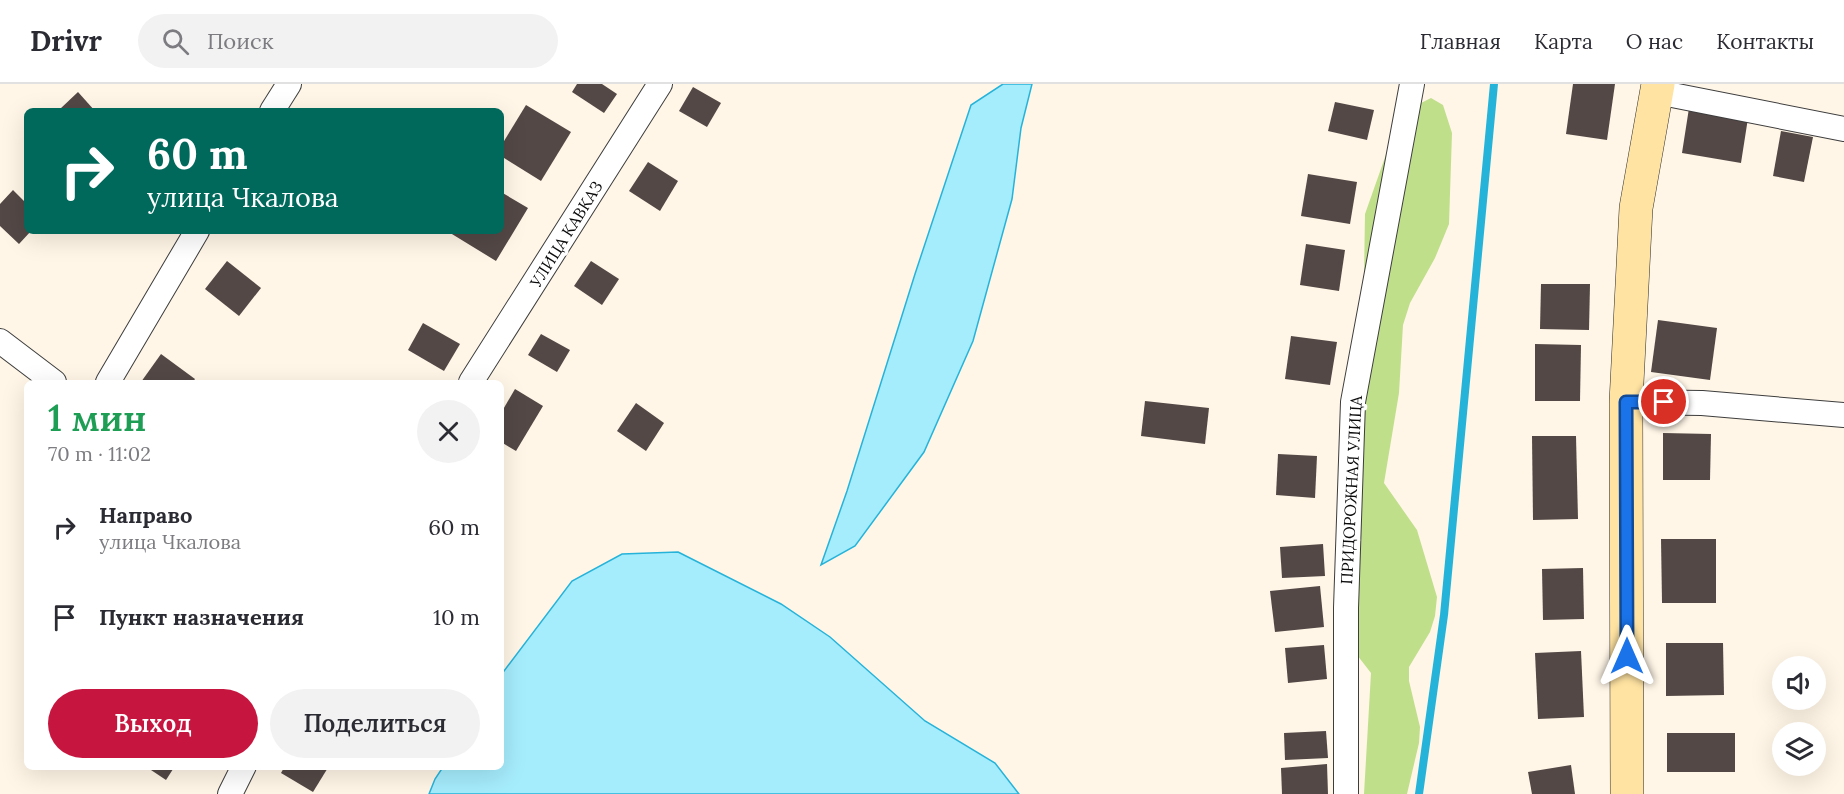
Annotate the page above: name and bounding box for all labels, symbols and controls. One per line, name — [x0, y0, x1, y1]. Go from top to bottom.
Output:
search box — [138, 14, 558, 68]
text: Drivr — [30, 23, 102, 59]
icon: search — [159, 25, 192, 58]
text: Поиск — [207, 27, 274, 55]
text: Главная — [1420, 28, 1501, 55]
text: Карта — [1534, 28, 1593, 55]
text: О нас — [1626, 28, 1683, 55]
text: Контакты — [1716, 28, 1814, 55]
text: 60 m — [147, 127, 248, 181]
icon: right — [48, 132, 126, 210]
street label: УЛИЦА КАВКАЗ — [525, 177, 607, 292]
text: улица Чкалова — [147, 180, 339, 214]
pin — [1638, 376, 1689, 427]
icon: arrive — [1647, 385, 1680, 418]
street label: ПРИДОРОЖНАЯ УЛИЦА — [1336, 394, 1366, 585]
text: 1 мин — [48, 395, 146, 441]
button: close — [417, 400, 480, 463]
text: 70 m · 11:02 — [48, 441, 151, 466]
text: Направо — [99, 501, 193, 529]
icon: right — [48, 511, 81, 544]
text: 60 m — [428, 513, 480, 541]
text: улица Чкалова — [99, 529, 241, 554]
icon: arrive — [48, 601, 81, 634]
text: Пункт назначения — [99, 603, 304, 631]
text: 10 m — [433, 603, 480, 631]
position arrow — [1595, 624, 1659, 688]
map controls — [1772, 656, 1826, 776]
button: sound — [1772, 656, 1826, 710]
button: Выход — [48, 689, 258, 758]
button: Поделиться — [270, 689, 480, 758]
button: layers — [1772, 722, 1826, 776]

